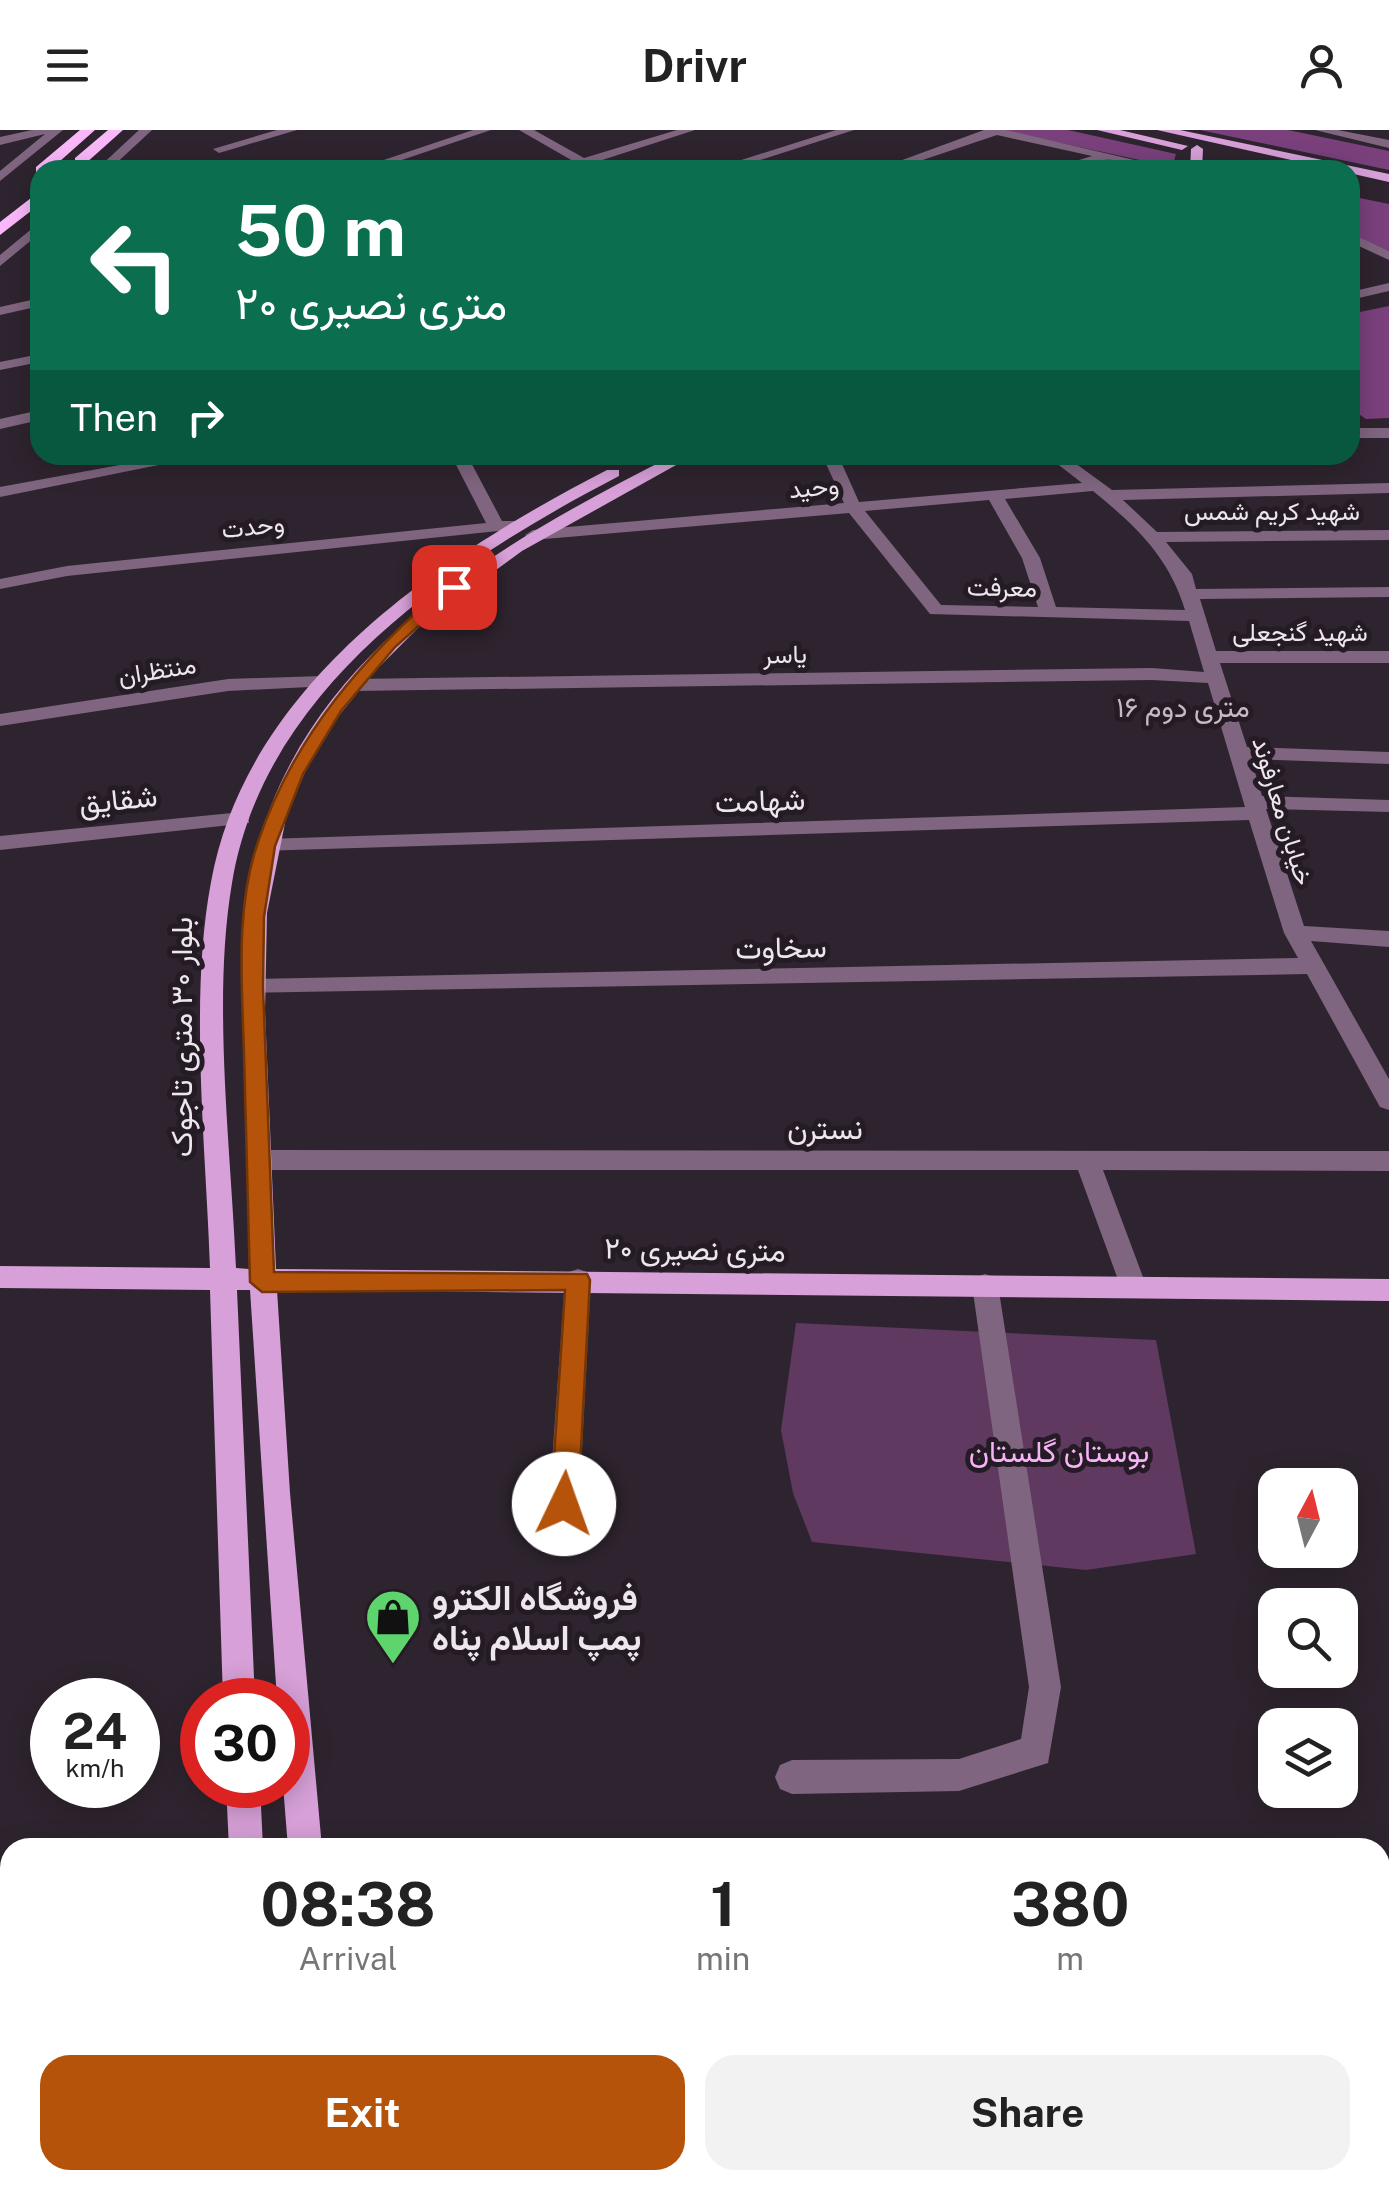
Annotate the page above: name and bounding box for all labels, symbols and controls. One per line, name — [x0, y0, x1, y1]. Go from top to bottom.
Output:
icon: menu — [40, 38, 95, 93]
icon: person — [1294, 38, 1349, 93]
text: Drivr — [642, 39, 747, 92]
text: 50 m — [235, 189, 406, 272]
icon: left — [70, 200, 200, 330]
text: ۲۰ متری نصیری — [235, 276, 507, 329]
icon: right — [178, 390, 233, 445]
text: Then — [70, 395, 158, 440]
street label: وحید — [788, 470, 840, 505]
street label: شهید کریم شمس — [1184, 496, 1360, 528]
street label: وحدت — [220, 508, 286, 545]
pin — [412, 545, 497, 630]
icon: arrive — [427, 560, 482, 615]
street label: معرفت — [967, 571, 1037, 604]
street label: شهید گنجعلی — [1232, 617, 1368, 648]
street label: یاسر — [762, 639, 807, 670]
street label: منتظران — [116, 649, 198, 692]
district label: ۱۶ متری دوم — [1116, 690, 1250, 726]
street label: خیابان معارفوند — [1245, 733, 1320, 889]
street label: شقایق — [77, 777, 159, 822]
street label: شهامت — [714, 780, 806, 821]
street label: بلوار ۳۰ متری تاجوک — [163, 917, 200, 1157]
street label: سخاوت — [735, 928, 827, 967]
street label: نسترن — [787, 1110, 863, 1147]
street label: ۲۰ متری نصیری — [604, 1229, 786, 1270]
park label: بوستان گلستان — [969, 1433, 1149, 1470]
position arrow — [512, 1452, 616, 1556]
north arrow — [1258, 1468, 1358, 1568]
map controls — [1258, 1468, 1358, 1808]
place label: فروشگاه الکترو پمپ اسلام پناه — [432, 1577, 642, 1662]
shop icon: فروشگاه الکترو پمپ اسلام پناه — [363, 1587, 423, 1666]
button: search — [1258, 1588, 1358, 1688]
speed limit sign: 30 — [180, 1678, 310, 1808]
text: 24 — [63, 1701, 127, 1760]
button: layers — [1258, 1708, 1358, 1808]
text: km/h — [66, 1753, 124, 1783]
text: 08:38 — [261, 1869, 435, 1940]
text: 1 — [710, 1869, 736, 1940]
text: 380 — [1011, 1869, 1129, 1940]
text: Arrival — [299, 1940, 397, 1977]
text: min — [696, 1940, 750, 1977]
text: m — [1056, 1940, 1084, 1977]
button: Exit — [40, 2055, 685, 2170]
button: Share — [705, 2055, 1350, 2170]

